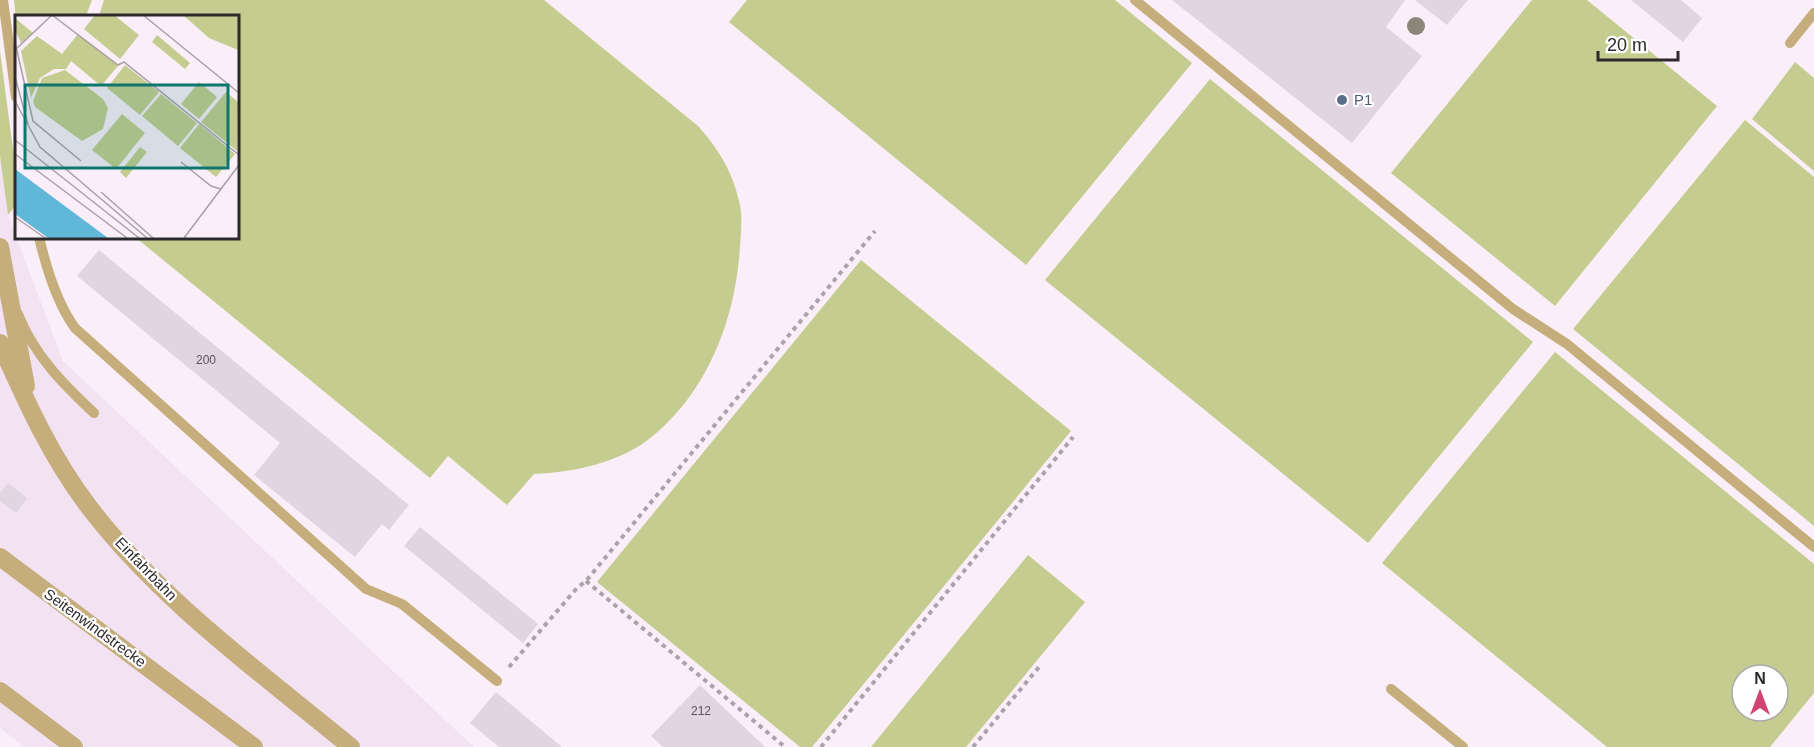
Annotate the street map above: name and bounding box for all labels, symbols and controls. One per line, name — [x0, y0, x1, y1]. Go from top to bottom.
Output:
inset map — [15, 15, 238, 238]
scale bar — [1598, 24, 1678, 62]
text: 20 m — [1607, 35, 1647, 55]
place label: P1 — [1354, 91, 1372, 108]
marker: P1 — [1335, 93, 1349, 107]
house number: 200 — [196, 353, 216, 367]
street label: Einfahrbahn — [112, 534, 181, 604]
street label: Seitenwindstrecke — [41, 585, 150, 670]
north arrow — [1730, 663, 1790, 723]
text: N — [1754, 670, 1766, 687]
house number: 212 — [691, 704, 711, 718]

